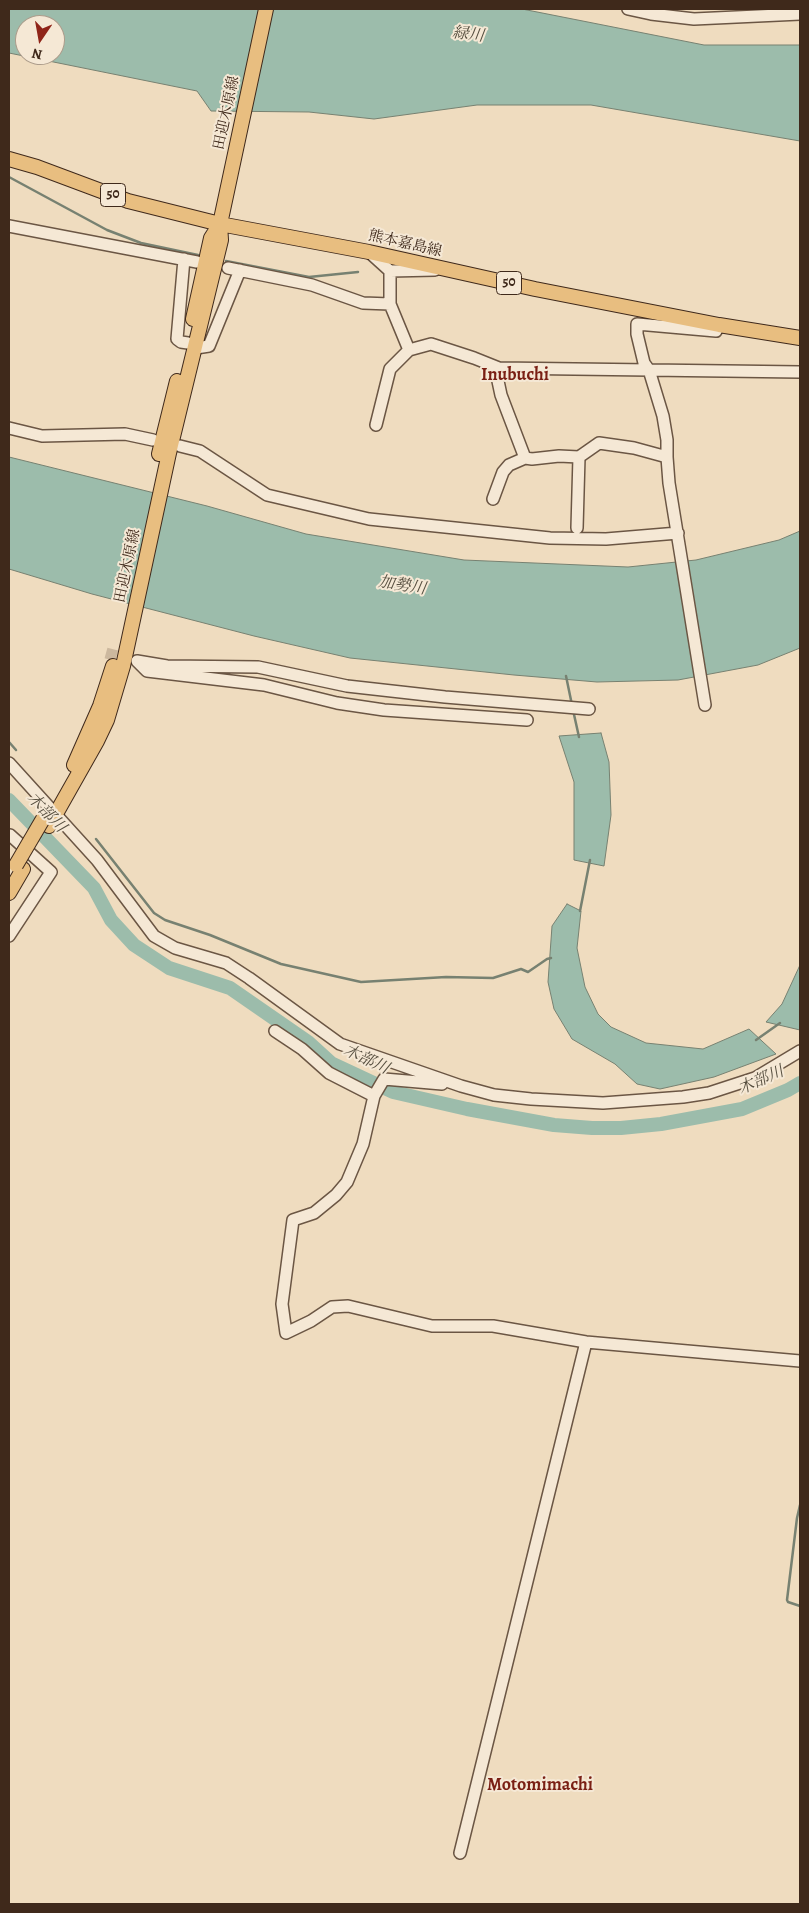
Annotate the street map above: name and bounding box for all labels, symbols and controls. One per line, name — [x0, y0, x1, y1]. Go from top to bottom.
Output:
north arrow — [15, 15, 65, 65]
water label: 緑川 — [451, 24, 485, 46]
text: N — [30, 44, 44, 65]
street label: 田迎木原線 — [210, 74, 244, 152]
road number: 50 — [100, 184, 126, 206]
street label: 熊本嘉島線 — [366, 227, 444, 261]
road number: 50 — [496, 272, 522, 294]
district label: Inubuchi — [481, 365, 549, 387]
street label: 田迎木原線 — [111, 527, 145, 605]
water label: 加勢川 — [377, 573, 427, 599]
water label: 木部川 — [22, 789, 70, 837]
water label: 木部川 — [340, 1041, 392, 1079]
water label: 木部川 — [735, 1062, 787, 1100]
district label: Motomimachi — [487, 1775, 593, 1797]

